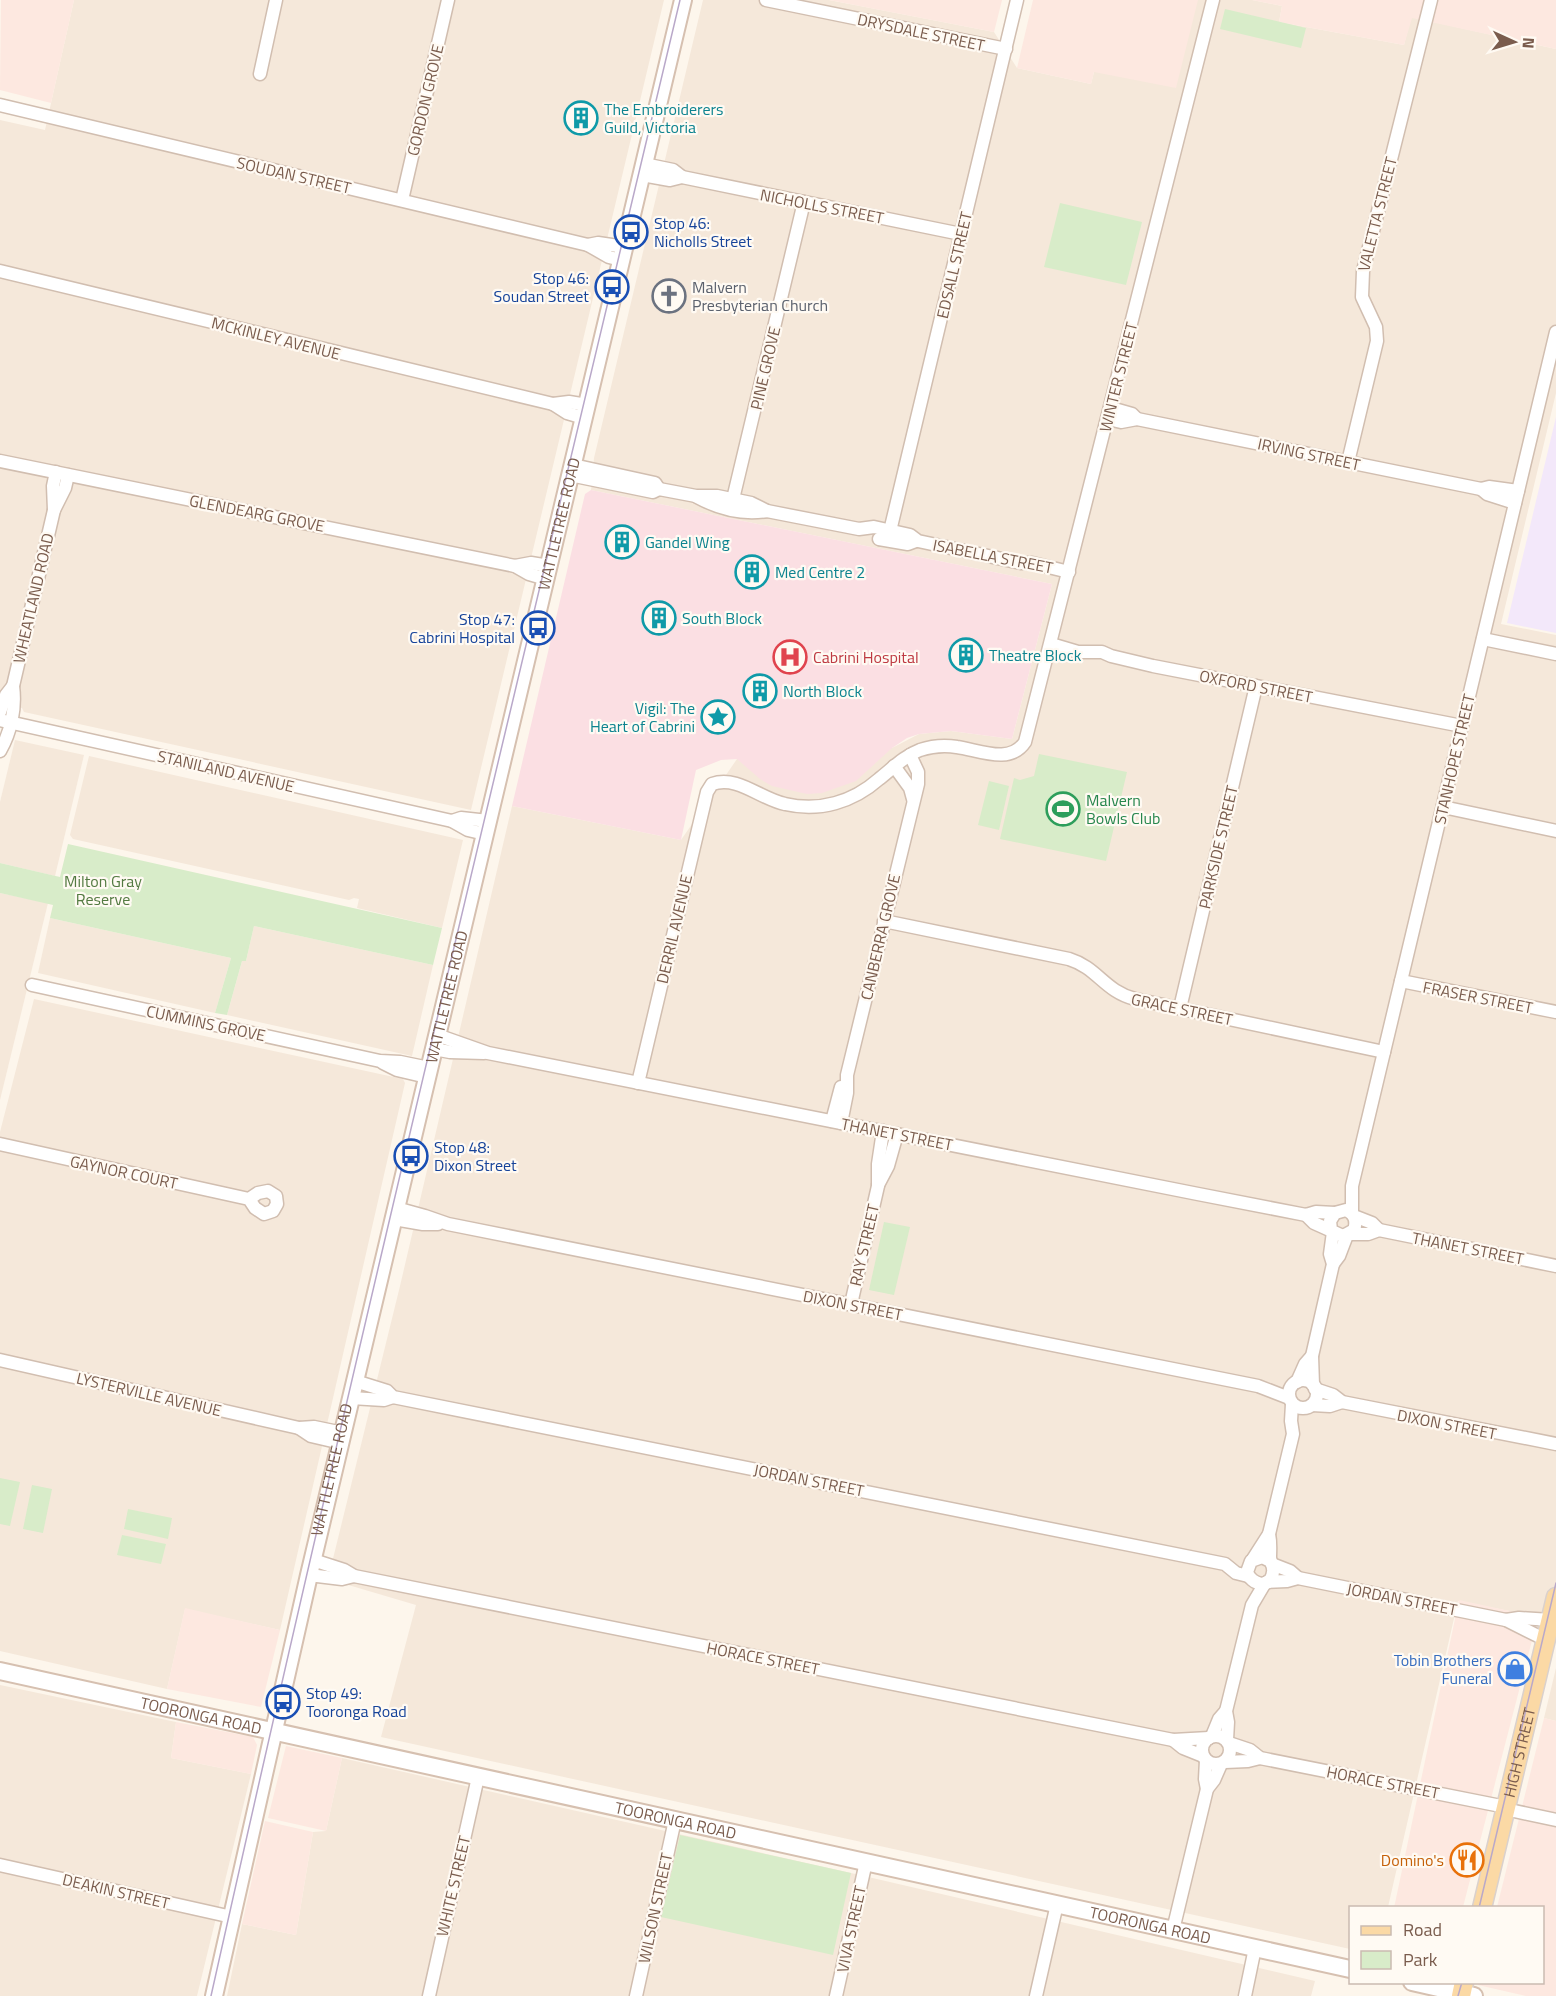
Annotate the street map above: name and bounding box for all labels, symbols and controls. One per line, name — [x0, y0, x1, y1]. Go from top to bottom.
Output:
street label: DRYSDALE STREET — [855, 7, 987, 57]
north arrow — [1484, 12, 1544, 72]
text: N — [1517, 37, 1541, 49]
street label: GORDON GROVE — [401, 42, 450, 158]
place label: The Embroiderers Guild, Victoria — [604, 97, 724, 139]
building icon: The Embroiderers Guild, Victoria — [563, 100, 599, 136]
street label: SOUDAN STREET — [235, 150, 354, 200]
street label: VALETTA STREET — [1351, 154, 1403, 274]
street label: NICHOLLS STREET — [758, 182, 886, 230]
street label: EDSALL STREET — [930, 209, 978, 321]
place label: Stop 46: Nicholls Street — [654, 211, 752, 253]
bus stop icon: Stop 46: Nicholls Street — [613, 214, 649, 250]
place label: Stop 46: Soudan Street — [494, 266, 589, 308]
bus stop icon: Stop 46: Soudan Street — [594, 269, 630, 305]
place label: Malvern Presbyterian Church — [692, 275, 828, 317]
church icon: Malvern Presbyterian Church — [651, 278, 687, 314]
street label: MCKINLEY AVENUE — [209, 310, 343, 366]
street label: WINTER STREET — [1093, 319, 1143, 435]
street label: PINE GROVE — [744, 324, 786, 412]
street label: IRVING STREET — [1256, 431, 1363, 477]
street label: WATTLETREE ROAD — [531, 455, 586, 593]
street label: GLENDEARG GROVE — [187, 488, 327, 538]
building icon: Gandel Wing — [604, 524, 640, 560]
place label: Gandel Wing — [645, 530, 730, 554]
street label: WHEATLAND ROAD — [6, 531, 60, 665]
street label: ISABELLA STREET — [931, 533, 1056, 580]
building icon: Med Centre 2 — [734, 554, 770, 590]
place label: Med Centre 2 — [775, 560, 865, 584]
building icon: South Block — [641, 600, 677, 636]
place label: South Block — [682, 606, 762, 630]
place label: Stop 47: Cabrini Hospital — [409, 607, 515, 649]
bus stop icon: Stop 47: Cabrini Hospital — [520, 610, 556, 646]
building icon: Theatre Block — [948, 637, 984, 673]
hospital icon: Cabrini Hospital — [772, 639, 808, 675]
place label: Theatre Block — [989, 643, 1082, 667]
place label: Cabrini Hospital — [813, 645, 919, 669]
street label: OXFORD STREET — [1197, 663, 1315, 709]
building icon: North Block — [742, 673, 778, 709]
place label: North Block — [783, 679, 862, 703]
street label: STANHOPE STREET — [1427, 691, 1481, 826]
place label: Vigil: The Heart of Cabrini — [590, 696, 695, 738]
place icon: Vigil: The Heart of Cabrini — [700, 699, 736, 735]
street label: STANILAND AVENUE — [155, 744, 297, 798]
street label: PARKSIDE STREET — [1192, 782, 1244, 911]
place label: Malvern Bowls Club — [1086, 788, 1160, 830]
sports icon: Malvern Bowls Club — [1045, 791, 1081, 827]
park label: Milton Gray Reserve — [64, 869, 142, 911]
street label: CANBERRA GROVE — [854, 871, 906, 1002]
street label: DERRIL AVENUE — [650, 872, 698, 986]
street label: WATTLETREE ROAD — [419, 928, 474, 1065]
street label: FRASER STREET — [1421, 975, 1536, 1020]
street label: GRACE STREET — [1129, 987, 1235, 1032]
street label: CUMMINS GROVE — [144, 999, 268, 1047]
street label: THANET STREET — [839, 1111, 956, 1157]
place label: Stop 48: Dixon Street — [434, 1135, 517, 1177]
bus stop icon: Stop 48: Dixon Street — [393, 1138, 429, 1174]
street label: GAYNOR COURT — [68, 1149, 181, 1195]
street label: RAY STREET — [843, 1201, 885, 1288]
street label: THANET STREET — [1410, 1225, 1527, 1271]
street label: DIXON STREET — [801, 1284, 905, 1327]
street label: LYSTERVILLE AVENUE — [74, 1366, 224, 1422]
street label: WATTLETREE ROAD — [304, 1401, 358, 1538]
street label: DIXON STREET — [1395, 1403, 1499, 1446]
street label: JORDAN STREET — [752, 1458, 867, 1503]
street label: JORDAN STREET — [1345, 1577, 1460, 1622]
street label: HORACE STREET — [704, 1635, 822, 1681]
place label: Tobin Brothers Funeral — [1394, 1648, 1492, 1690]
shop icon: Tobin Brothers Funeral — [1497, 1651, 1533, 1687]
place label: Stop 49: Tooronga Road — [306, 1681, 407, 1723]
bus stop icon: Stop 49: Tooronga Road — [265, 1684, 301, 1720]
street label: TOORONGA ROAD — [138, 1690, 264, 1740]
street label: HIGH STREET — [1497, 1704, 1541, 1800]
street label: HORACE STREET — [1324, 1759, 1442, 1805]
street label: TOORONGA ROAD — [613, 1795, 739, 1845]
street label: WHITE STREET — [430, 1833, 476, 1939]
restaurant icon: Domino's — [1449, 1842, 1485, 1878]
place label: Domino's — [1381, 1848, 1444, 1872]
street label: WILSON STREET — [632, 1850, 679, 1965]
street label: DEAKIN STREET — [60, 1867, 172, 1915]
street label: VIVA STREET — [830, 1883, 872, 1975]
street label: TOORONGA ROAD — [1087, 1900, 1213, 1950]
legend — [1349, 1906, 1544, 1984]
text: Road — [1403, 1916, 1442, 1943]
text: Park — [1403, 1946, 1438, 1973]

